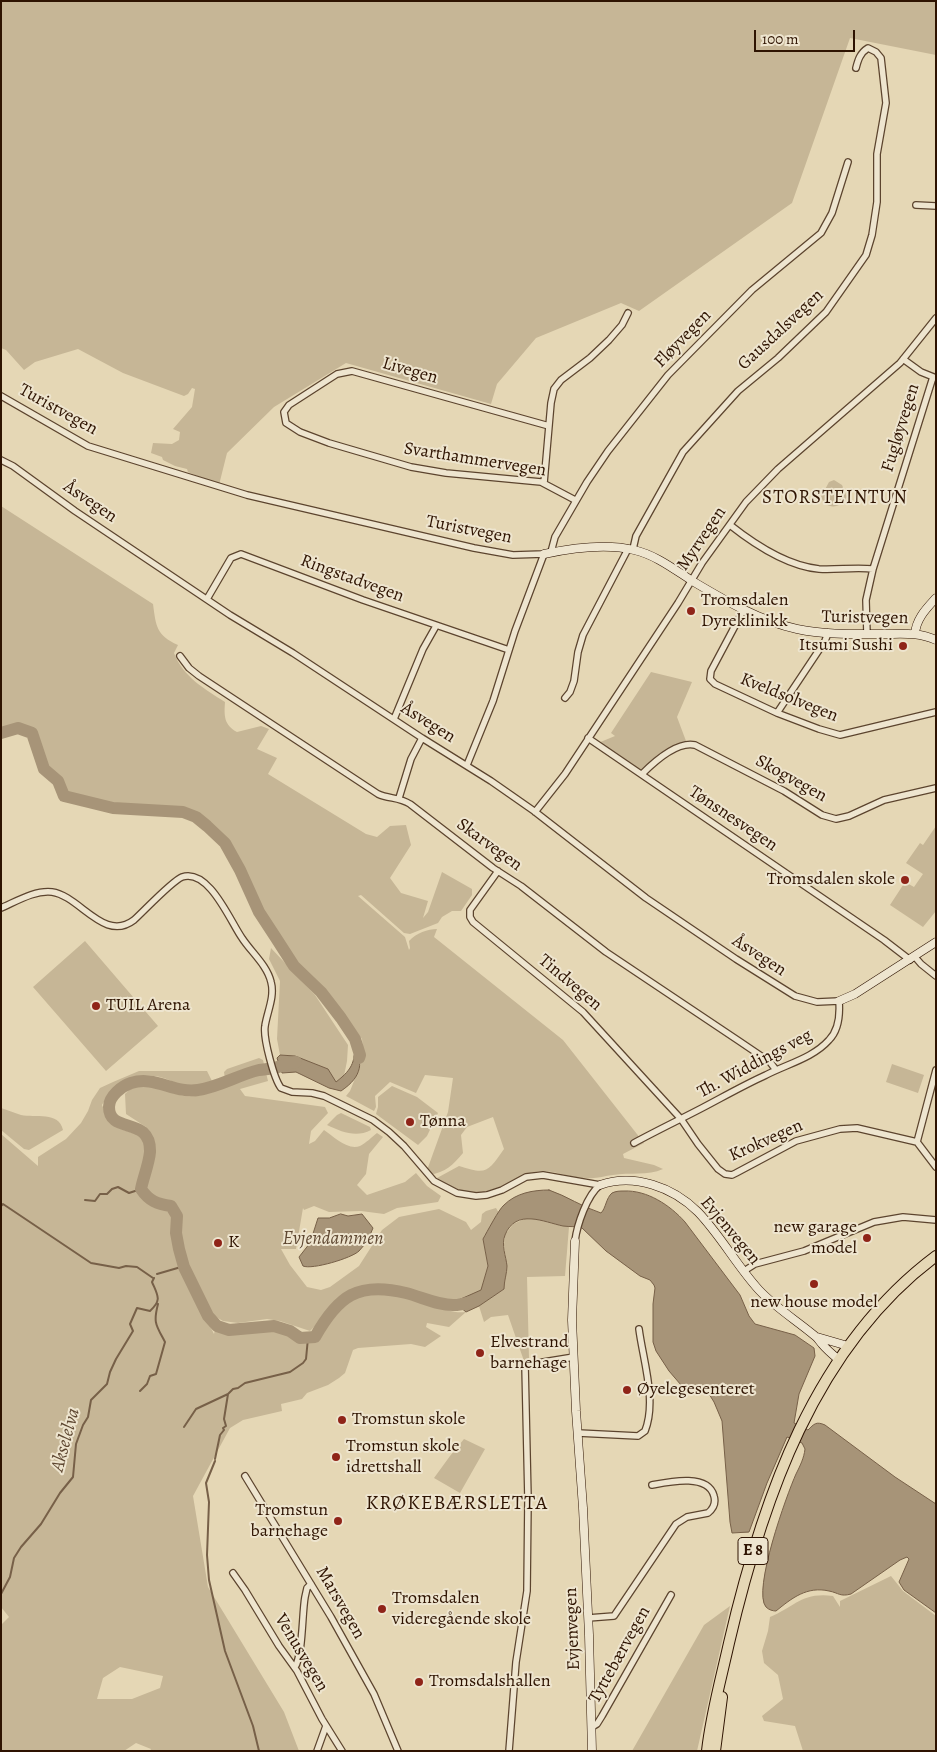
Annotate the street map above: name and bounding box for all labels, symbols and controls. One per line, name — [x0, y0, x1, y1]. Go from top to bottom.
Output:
scale bar — [757, 20, 858, 52]
text: 100 m — [762, 29, 799, 49]
street label: Gausdalsvegen — [734, 285, 828, 375]
street label: Fløyvegen — [650, 305, 716, 373]
street label: Livegen — [380, 353, 440, 389]
street label: Turistvegen — [15, 380, 101, 440]
street label: Fugløyvegen — [877, 381, 925, 475]
street label: Svarthammervegen — [402, 438, 548, 482]
street label: Åsvegen — [59, 476, 121, 528]
district label: STORSTEINTUN — [761, 487, 909, 509]
street label: Myrvegen — [673, 503, 731, 575]
street label: Turistvegen — [424, 511, 514, 549]
street label: Ringstadvegen — [297, 550, 407, 608]
place label: Tromsdalen Dyreklinikk — [701, 590, 789, 632]
marker: Tromsdalen Dyreklinikk — [685, 605, 697, 617]
street label: Turistvegen — [821, 606, 909, 630]
place label: Itsumi Sushi — [799, 635, 893, 657]
marker: Itsumi Sushi — [897, 640, 909, 652]
street label: Kveldsolvegen — [737, 669, 841, 727]
street label: Åsvegen — [397, 698, 459, 748]
street label: Skogvegen — [751, 751, 831, 807]
street label: Tønsnesvegen — [684, 781, 782, 857]
street label: Skarvegen — [452, 814, 526, 876]
place label: Tromsdalen skole — [767, 869, 895, 891]
marker: Tromsdalen skole — [899, 874, 911, 886]
street label: Åsvegen — [728, 931, 790, 981]
street label: Tindvegen — [534, 950, 606, 1016]
place label: TUIL Arena — [106, 995, 190, 1017]
marker: TUIL Arena — [90, 1000, 102, 1012]
street label: Th. Widdings veg — [694, 1025, 816, 1103]
place label: Tønna — [420, 1111, 466, 1133]
street label: Krokvegen — [726, 1115, 806, 1167]
marker: Tønna — [404, 1116, 416, 1128]
street label: Evjenvegen — [695, 1192, 765, 1270]
place label: new garage model — [773, 1217, 857, 1260]
water label: Evjendammen — [283, 1228, 383, 1250]
place label: K — [228, 1232, 239, 1254]
marker: new garage model — [861, 1232, 873, 1244]
marker: K — [212, 1237, 224, 1249]
marker: new house model — [808, 1278, 820, 1290]
place label: new house model — [750, 1292, 878, 1314]
place label: Elvestrand barnehage — [490, 1332, 569, 1375]
marker: Elvestrand barnehage — [474, 1347, 486, 1359]
place label: Øyelegesenteret — [637, 1379, 755, 1401]
marker: Øyelegesenteret — [621, 1384, 633, 1396]
water label: Akselelva — [47, 1406, 85, 1474]
place label: Tromstun skole — [352, 1409, 466, 1431]
marker: Tromstun skole — [336, 1414, 348, 1426]
place label: Tromstun skole idrettshall — [346, 1436, 460, 1478]
marker: Tromstun skole idrettshall — [330, 1451, 342, 1463]
district label: KRØKEBÆRSLETTA — [364, 1492, 550, 1516]
place label: Tromstun barnehage — [251, 1500, 328, 1542]
marker: Tromstun barnehage — [332, 1515, 344, 1527]
road number: E 8 — [738, 1538, 768, 1564]
street label: Marsvegen — [311, 1563, 369, 1643]
street label: Evjenvegen — [561, 1587, 585, 1671]
place label: Tromsdalen videregående skole — [392, 1588, 531, 1630]
marker: Tromsdalen videregående skole — [376, 1603, 388, 1615]
street label: Tyttebærvegen — [584, 1603, 656, 1707]
street label: Venusvegen — [269, 1610, 333, 1696]
place label: Tromsdalshallen — [429, 1671, 551, 1693]
marker: Tromsdalshallen — [413, 1676, 425, 1688]

